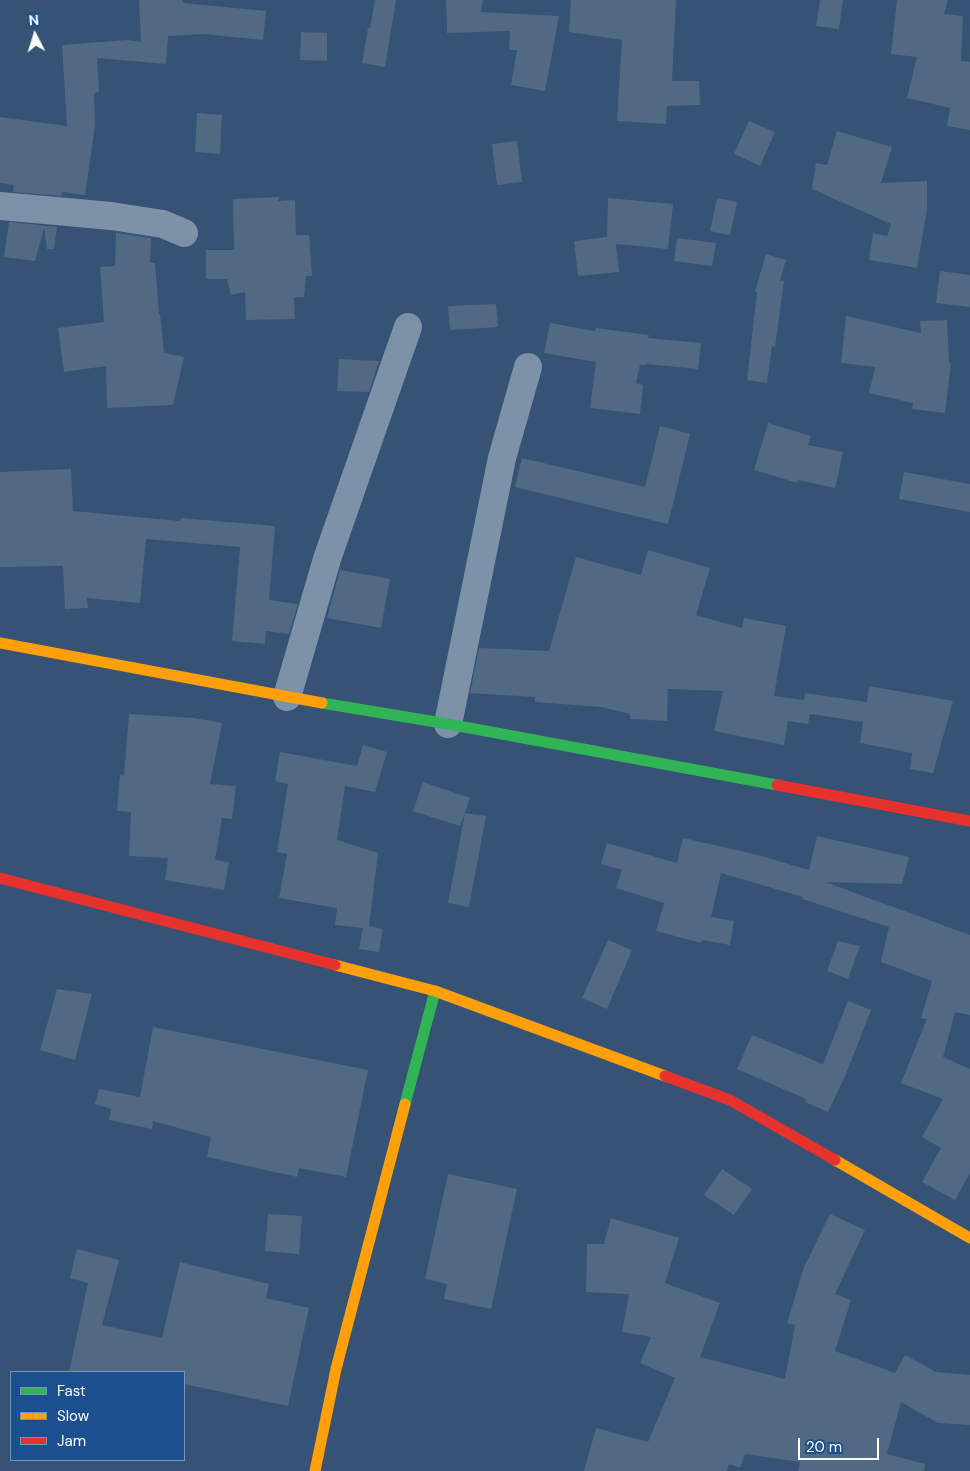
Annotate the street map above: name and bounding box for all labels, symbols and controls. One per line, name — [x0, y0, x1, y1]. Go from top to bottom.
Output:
north arrow — [10, 10, 60, 60]
text: N — [28, 11, 40, 29]
legend — [10, 1371, 185, 1461]
text: Fast — [57, 1381, 86, 1401]
text: Slow — [57, 1406, 89, 1426]
scale bar — [800, 1428, 881, 1460]
text: Jam — [57, 1431, 86, 1451]
text: 20 m — [806, 1437, 842, 1457]

